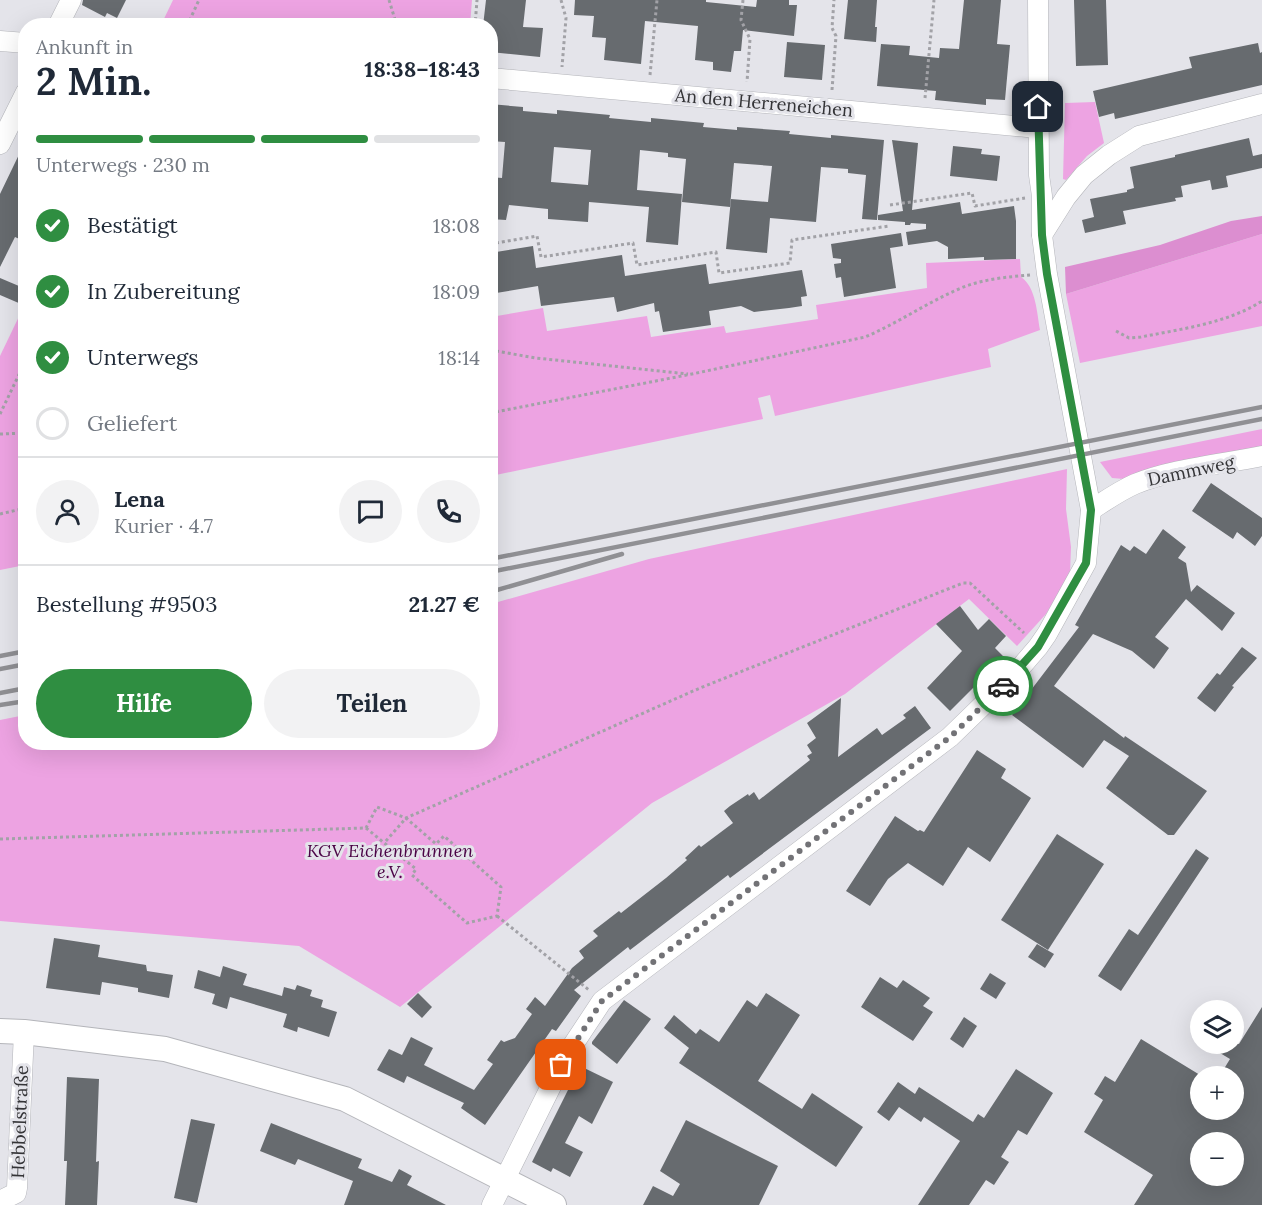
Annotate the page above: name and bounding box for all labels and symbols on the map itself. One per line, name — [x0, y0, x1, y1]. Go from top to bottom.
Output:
pin — [1012, 81, 1063, 132]
street label: An den Herreneichen — [673, 83, 854, 122]
street label: Dammweg — [1145, 450, 1238, 491]
courier — [973, 656, 1033, 716]
park label: KGV Eichenbrunnen e.V. — [307, 839, 473, 883]
pin — [535, 1039, 586, 1090]
street label: Hebbelstraße — [6, 1065, 33, 1179]

